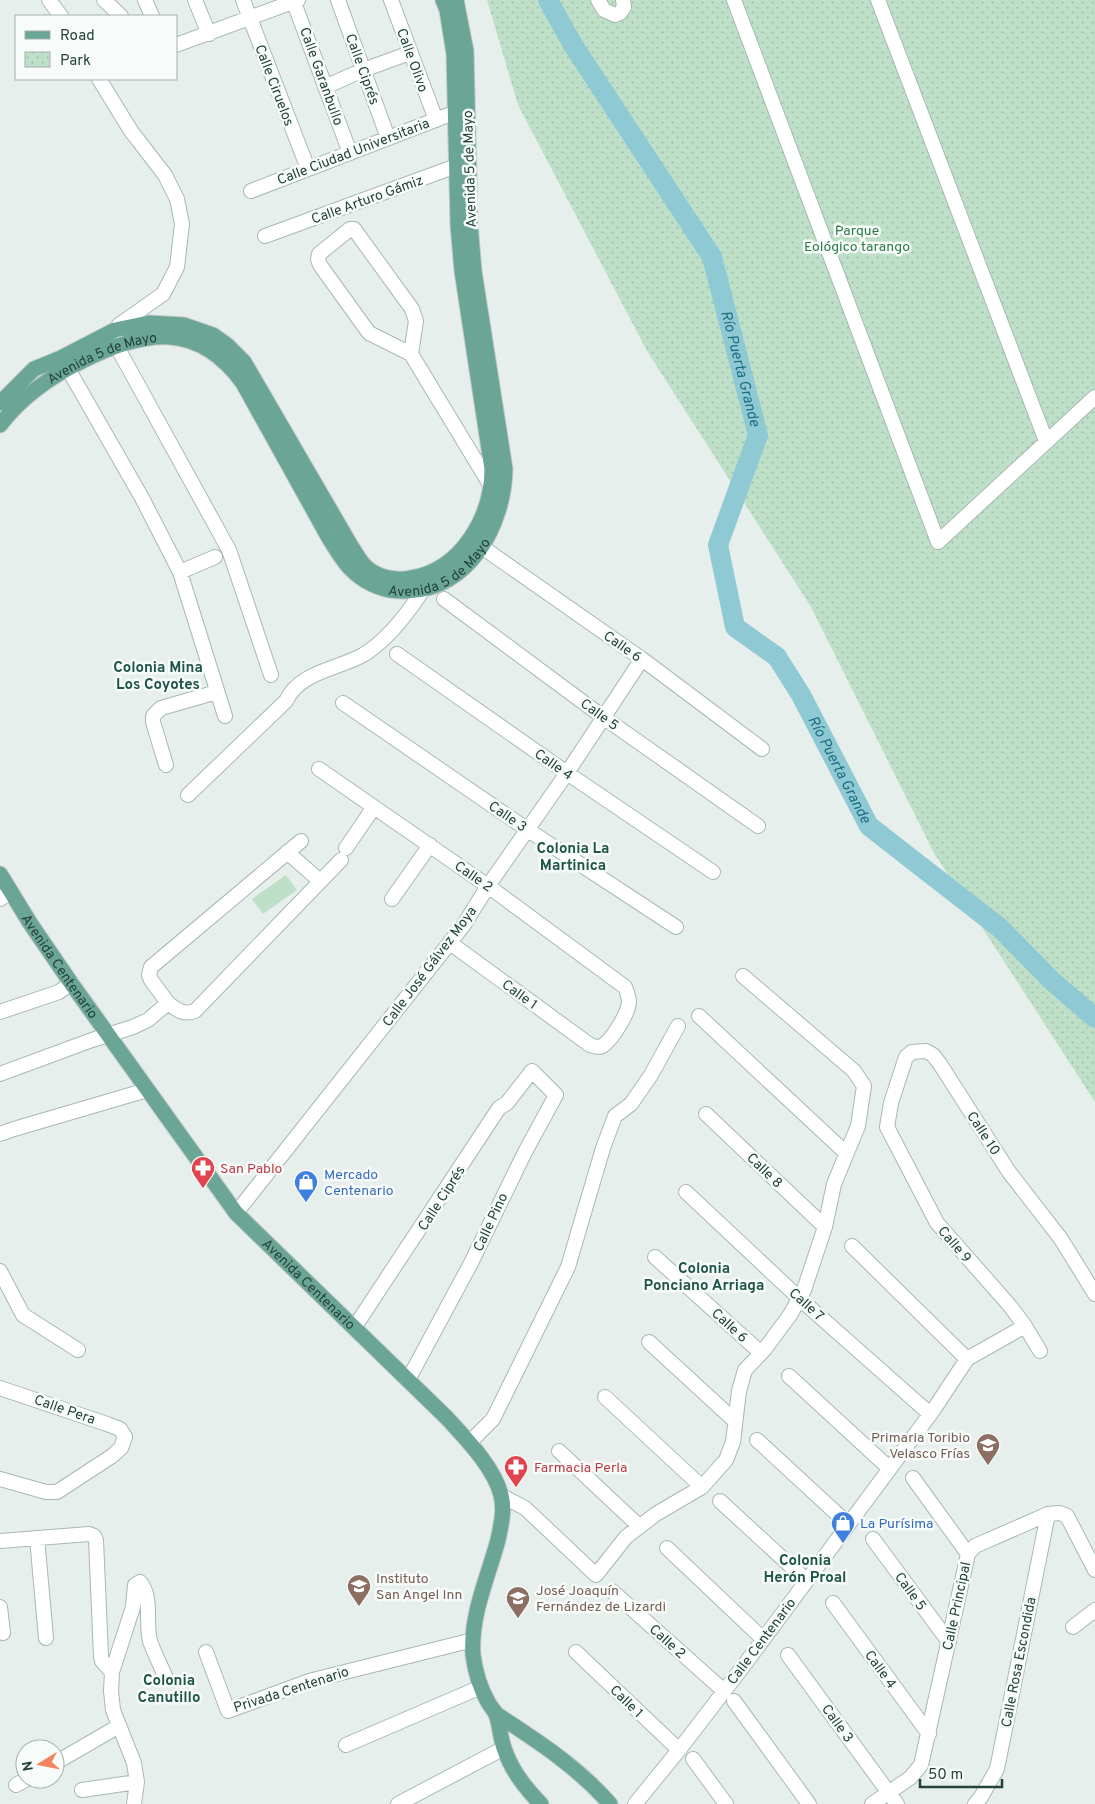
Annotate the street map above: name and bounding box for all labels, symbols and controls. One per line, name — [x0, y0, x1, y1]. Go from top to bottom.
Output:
legend — [15, 15, 178, 80]
street label: Calle Garanbullo — [295, 25, 346, 128]
street label: Calle Olivo — [392, 26, 431, 95]
text: Road — [60, 27, 95, 46]
street label: Calle Ciprés — [341, 32, 382, 107]
street label: Calle Ciruelos — [250, 42, 297, 129]
text: Park — [60, 52, 91, 71]
street label: Avenida 5 de Mayo — [460, 110, 481, 228]
street label: Calle Ciudad Universitaria — [275, 115, 432, 189]
street label: Calle Arturo Gámiz — [309, 172, 426, 229]
park label: ´Parque Eológico tarango — [804, 223, 910, 256]
water label: Río Puerta Grande — [715, 309, 763, 429]
street label: Avenida 5 de Mayo — [44, 330, 158, 389]
street label: Avenida 5 de Mayo — [387, 535, 495, 601]
street label: Calle 6 — [600, 628, 645, 667]
district label: Colonia Mina Los Coyotes — [113, 659, 203, 695]
street label: Calle 5 — [577, 696, 622, 735]
water label: Río Puerta Grande — [802, 713, 874, 827]
street label: Calle 4 — [531, 746, 576, 785]
street label: Calle 3 — [485, 798, 530, 836]
district label: Colonia La Martinica — [537, 840, 609, 876]
street label: Calle 2 — [451, 858, 496, 897]
street label: Calle José Gálvez Moya — [379, 903, 481, 1030]
street label: Avenida Centenario — [17, 912, 101, 1023]
street label: Calle 1 — [498, 977, 540, 1014]
street label: Calle 10 — [962, 1109, 1003, 1159]
street label: Calle 8 — [743, 1150, 785, 1192]
pharmacy icon: San Pablo — [190, 1155, 216, 1189]
place label: San Pablo — [220, 1161, 283, 1178]
street label: Calle Ciprés — [415, 1163, 470, 1235]
place label: Mercado Centenario — [324, 1167, 394, 1200]
shop icon: Mercado Centenario — [293, 1169, 319, 1203]
street label: Calle Pino — [470, 1190, 512, 1255]
street label: Calle 9 — [933, 1223, 974, 1267]
street label: Avenida Centenario — [258, 1236, 358, 1334]
district label: Colonia Ponciano Arriaga — [644, 1260, 764, 1296]
street label: Calle 7 — [785, 1285, 827, 1325]
street label: Calle 6 — [707, 1305, 751, 1347]
street label: Calle Pera — [32, 1392, 97, 1429]
place label: Primaria Toribio Velasco Frías — [871, 1430, 970, 1463]
school or university icon: Primaria Toribio Velasco Frías — [975, 1432, 1001, 1466]
pharmacy icon: Farmacia Perla — [503, 1454, 529, 1488]
place label: Farmacia Perla — [534, 1460, 627, 1477]
shop icon: La Purísima — [830, 1510, 856, 1544]
place label: La Purísima — [860, 1516, 934, 1533]
district label: Colonia Herón Proal — [764, 1552, 846, 1588]
street label: Calle Principal — [940, 1560, 975, 1652]
street label: Calle 5 — [890, 1569, 929, 1614]
place label: Instituto San Angel Inn — [376, 1571, 462, 1604]
school or university icon: Instituto San Angel Inn — [346, 1573, 372, 1607]
place label: José Joaquín Fernández de Lizardi — [536, 1583, 666, 1616]
school or university icon: José Joaquín Fernández de Lizardi — [505, 1585, 531, 1619]
street label: Calle Centenario — [724, 1595, 800, 1689]
street label: Calle Rosa Escondida — [998, 1596, 1040, 1729]
street label: Calle 2 — [645, 1621, 689, 1663]
street label: Calle 4 — [860, 1647, 899, 1692]
street label: Privada Centenario — [232, 1664, 351, 1717]
district label: Colonia Canutillo — [138, 1672, 200, 1708]
street label: Calle 1 — [606, 1682, 646, 1722]
street label: Calle 3 — [817, 1701, 856, 1746]
north arrow — [15, 1739, 65, 1789]
scale bar — [920, 1756, 1002, 1788]
text: N — [19, 1760, 38, 1772]
text: 50 m — [928, 1766, 963, 1785]

